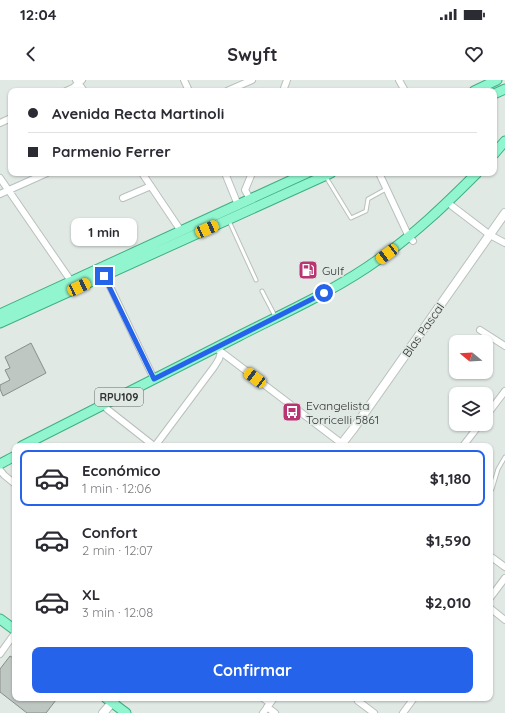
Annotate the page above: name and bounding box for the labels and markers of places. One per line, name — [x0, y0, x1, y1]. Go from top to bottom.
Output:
fuel station icon: Gulf — [297, 259, 319, 281]
place label: Gulf — [322, 263, 345, 278]
place label: Evangelista Torricelli 5861 — [306, 398, 379, 427]
bus stop icon: Evangelista Torricelli 5861 — [281, 401, 303, 423]

